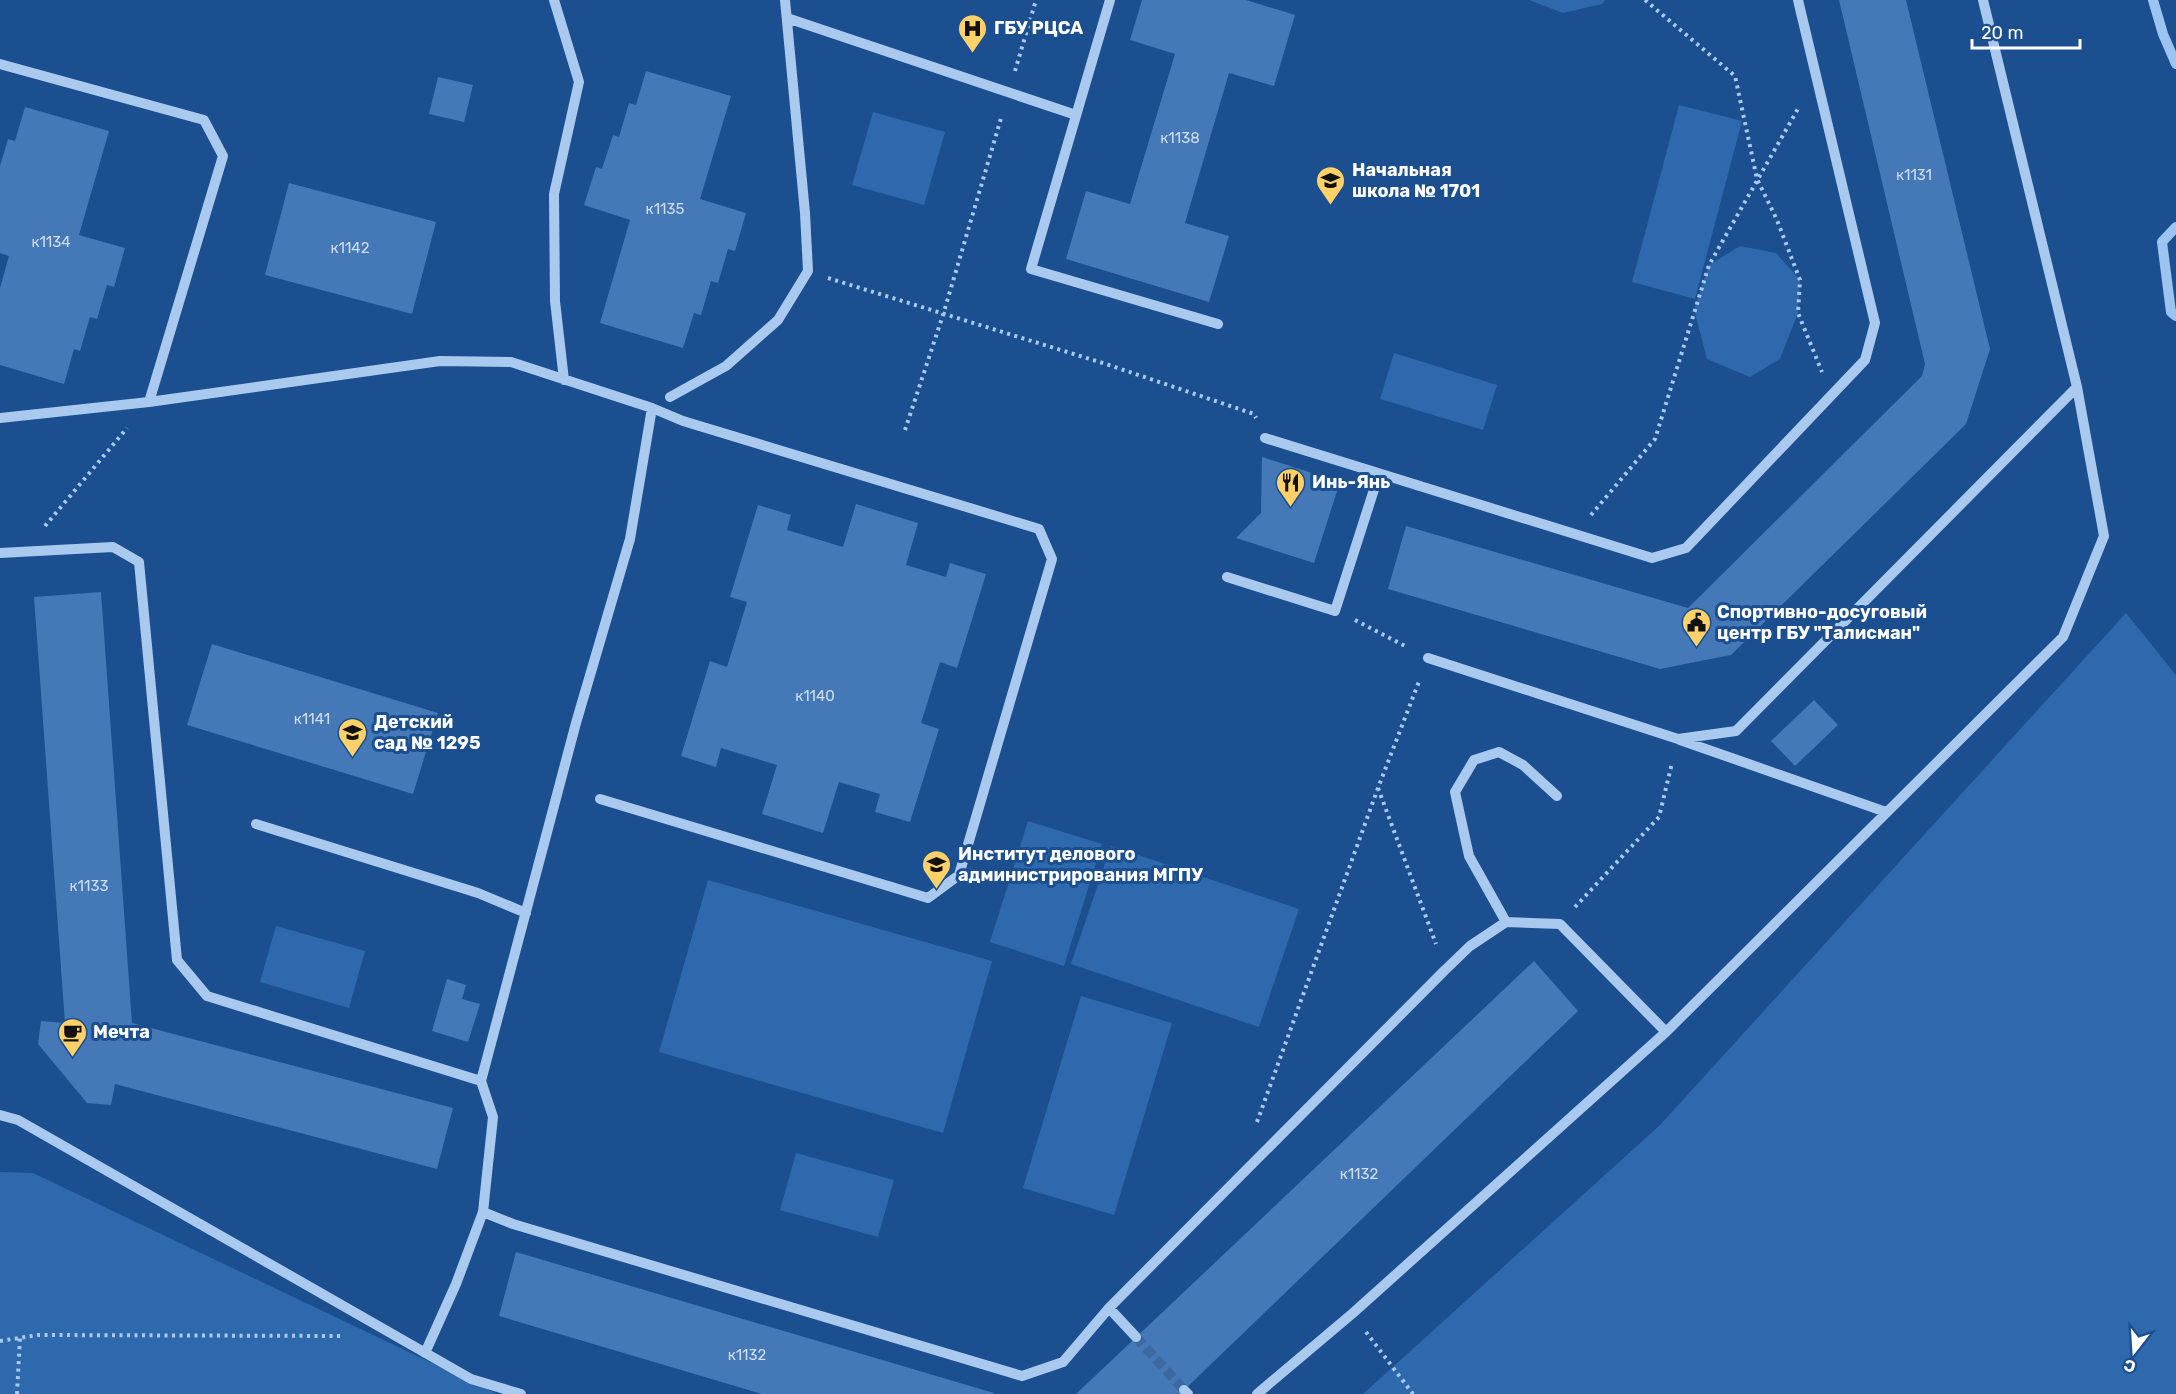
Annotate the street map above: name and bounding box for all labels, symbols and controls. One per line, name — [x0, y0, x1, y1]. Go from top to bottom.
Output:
hospital icon: ГБУ РЦСА — [957, 12, 989, 54]
scale bar — [1972, 12, 2080, 50]
place label: ГБУ РЦСА — [994, 17, 1083, 39]
text: 20 m — [1981, 22, 2023, 44]
house number: к1138 — [1160, 129, 1200, 147]
place label: Начальная школа № 1701 — [1352, 159, 1480, 202]
school or university icon: Начальная школа № 1701 — [1315, 164, 1347, 206]
house number: к1131 — [1896, 166, 1932, 184]
house number: к1135 — [646, 200, 684, 218]
house number: к1134 — [31, 233, 71, 251]
house number: к1142 — [330, 239, 370, 257]
restaurant icon: Инь-Янь — [1275, 466, 1307, 508]
place label: Инь-Янь — [1312, 471, 1390, 493]
place label: Спортивно-досуговый центр ГБУ "Талисман" — [1717, 601, 1927, 644]
public building icon: Спортивно-досуговый центр ГБУ "Талисман" — [1680, 606, 1712, 648]
house number: к1140 — [795, 687, 835, 705]
house number: к1141 — [294, 710, 330, 728]
place label: Детский сад № 1295 — [374, 711, 481, 754]
school or university icon: Детский сад № 1295 — [337, 716, 369, 758]
place label: Институт делового администрирования МГПУ — [958, 843, 1203, 886]
school or university icon: Институт делового администрирования МГПУ — [921, 848, 953, 890]
house number: к1133 — [70, 877, 108, 895]
cafe icon: Мечта — [56, 1016, 88, 1058]
place label: Мечта — [93, 1021, 150, 1043]
house number: к1132 — [1340, 1165, 1379, 1183]
north arrow — [2104, 1322, 2164, 1382]
house number: к1132 — [728, 1346, 767, 1364]
text: С — [2122, 1355, 2138, 1377]

